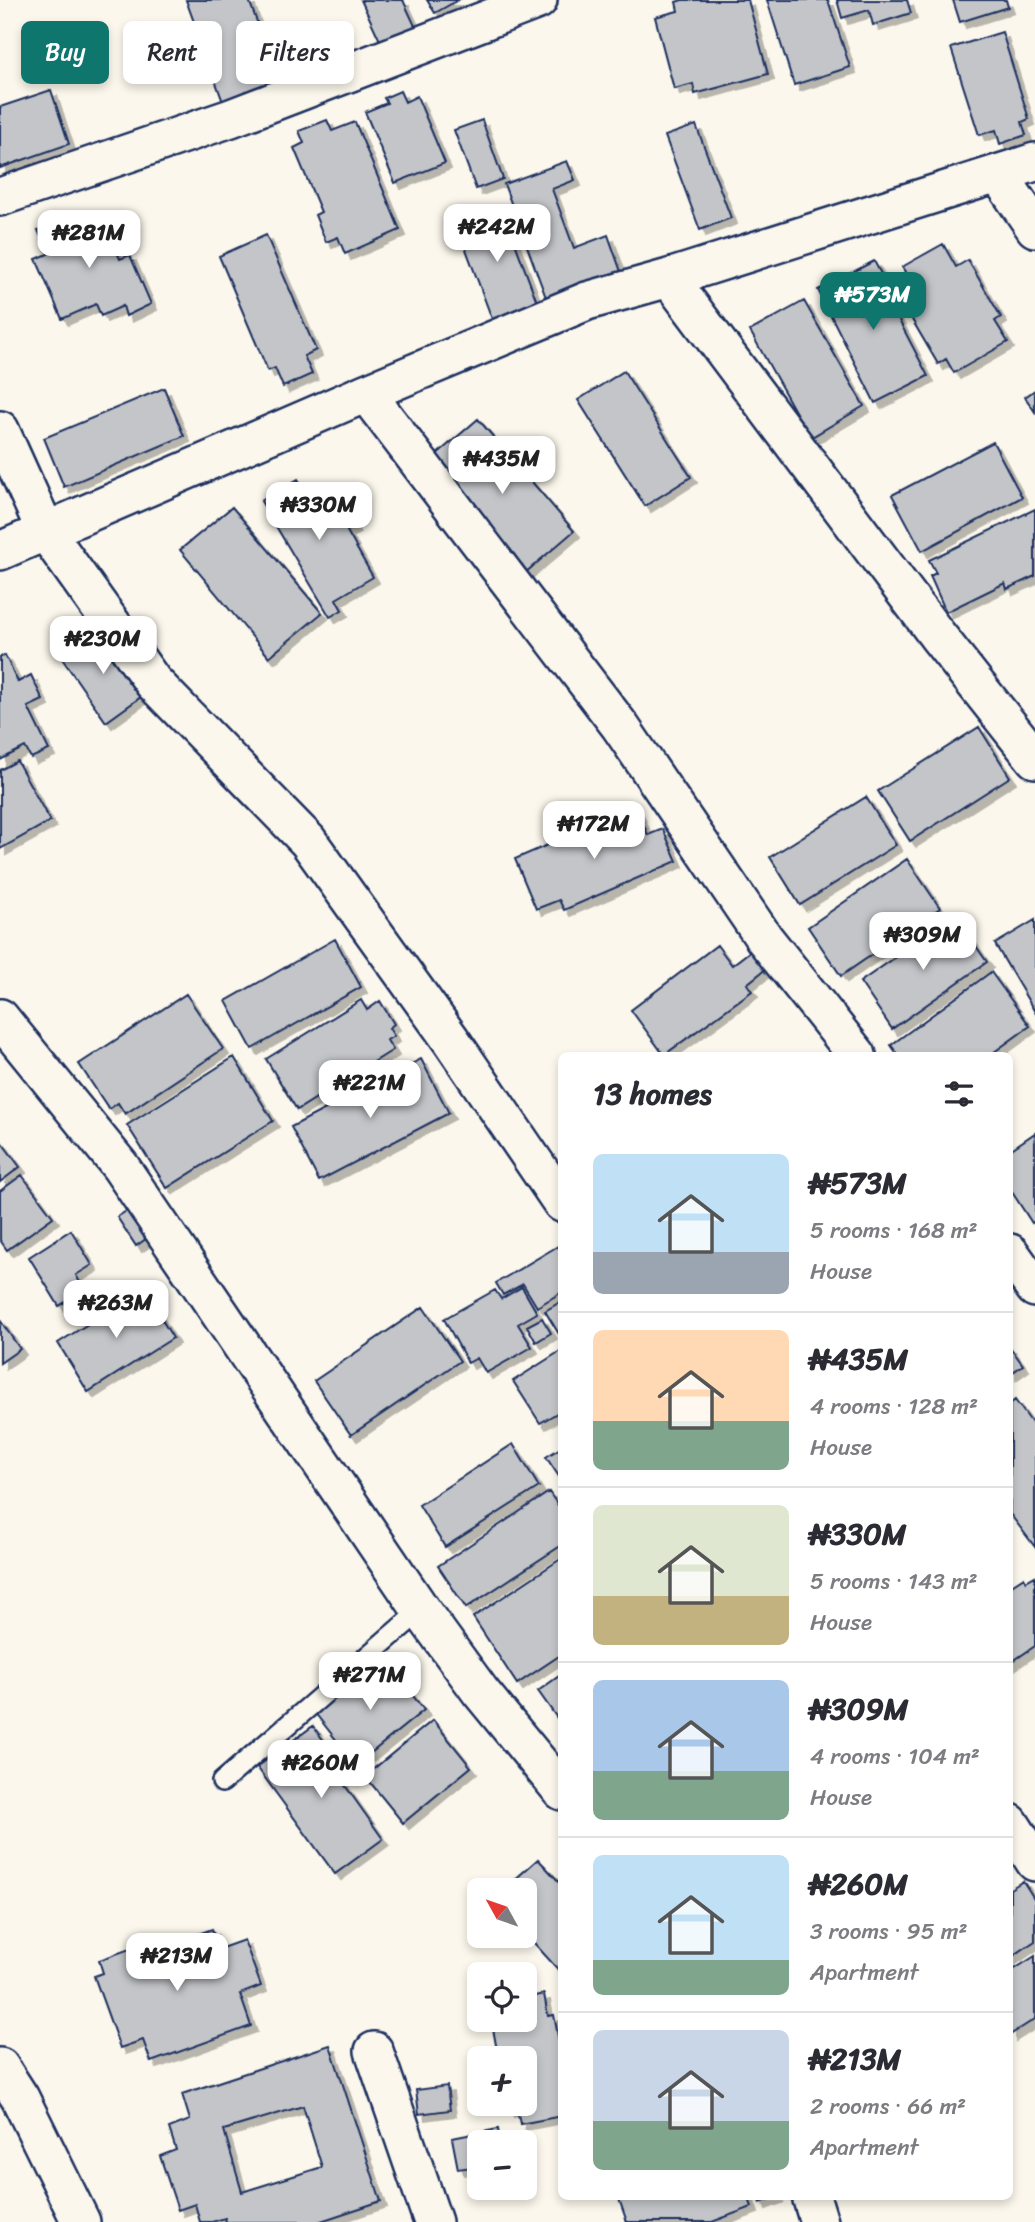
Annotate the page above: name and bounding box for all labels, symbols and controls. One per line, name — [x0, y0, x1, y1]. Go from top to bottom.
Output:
chip: Buy — [21, 21, 109, 84]
chip: Rent — [123, 21, 222, 84]
chip: Filters — [236, 21, 354, 84]
pin: ₦242M — [448, 204, 546, 264]
text: ₦242M — [460, 206, 534, 247]
pin: ₦281M — [40, 210, 138, 270]
text: ₦281M — [53, 212, 125, 253]
pin: ₦573M — [824, 272, 922, 332]
text: ₦573M — [836, 274, 910, 315]
pin: ₦435M — [453, 436, 551, 496]
text: ₦435M — [464, 438, 540, 479]
pin: ₦330M — [270, 482, 368, 542]
text: ₦330M — [282, 484, 356, 525]
pin: ₦230M — [54, 616, 152, 676]
text: ₦230M — [66, 618, 140, 659]
pin: ₦172M — [545, 802, 643, 861]
text: ₦172M — [559, 803, 629, 844]
pin: ₦309M — [874, 912, 972, 972]
text: ₦309M — [885, 914, 961, 955]
pin: ₦221M — [321, 1060, 419, 1120]
text: ₦221M — [335, 1062, 405, 1103]
text: 13 homes — [593, 1067, 712, 1121]
icon: filters — [940, 1075, 978, 1113]
text: ₦573M — [810, 1156, 906, 1210]
icon: home — [649, 1182, 733, 1266]
text: 5 rooms · 168 m² — [810, 1210, 978, 1251]
text: House — [810, 1251, 872, 1292]
pin: ₦263M — [67, 1280, 165, 1340]
text: ₦263M — [79, 1282, 153, 1323]
text: ₦435M — [810, 1332, 908, 1386]
icon: home — [649, 1358, 733, 1442]
text: 4 rooms · 128 m² — [810, 1386, 978, 1427]
text: House — [810, 1427, 872, 1468]
text: ₦330M — [810, 1507, 906, 1561]
icon: home — [649, 1533, 733, 1617]
text: 5 rooms · 143 m² — [810, 1561, 978, 1602]
text: House — [810, 1602, 872, 1643]
pin: ₦271M — [321, 1652, 419, 1712]
text: ₦271M — [335, 1654, 405, 1695]
text: ₦309M — [810, 1682, 908, 1736]
icon: home — [649, 1708, 733, 1792]
text: 4 rooms · 104 m² — [810, 1736, 980, 1777]
pin: ₦260M — [272, 1741, 370, 1800]
text: ₦260M — [284, 1742, 358, 1783]
text: House — [810, 1777, 872, 1818]
text: ₦260M — [810, 1857, 908, 1911]
north arrow — [467, 1878, 537, 1948]
map controls — [467, 1878, 537, 2200]
icon: home — [649, 1883, 733, 1967]
text: 3 rooms · 95 m² — [810, 1911, 967, 1952]
pin: ₦213M — [128, 1934, 226, 1993]
text: ₦213M — [142, 1935, 212, 1976]
text: Apartment — [810, 1952, 919, 1993]
button: locate — [467, 1962, 537, 2032]
text: ₦213M — [810, 2032, 901, 2086]
button: + — [467, 2046, 537, 2116]
icon: home — [649, 2058, 733, 2142]
text: 2 rooms · 66 m² — [810, 2086, 966, 2127]
text: Apartment — [810, 2127, 919, 2168]
button: − — [467, 2130, 537, 2200]

